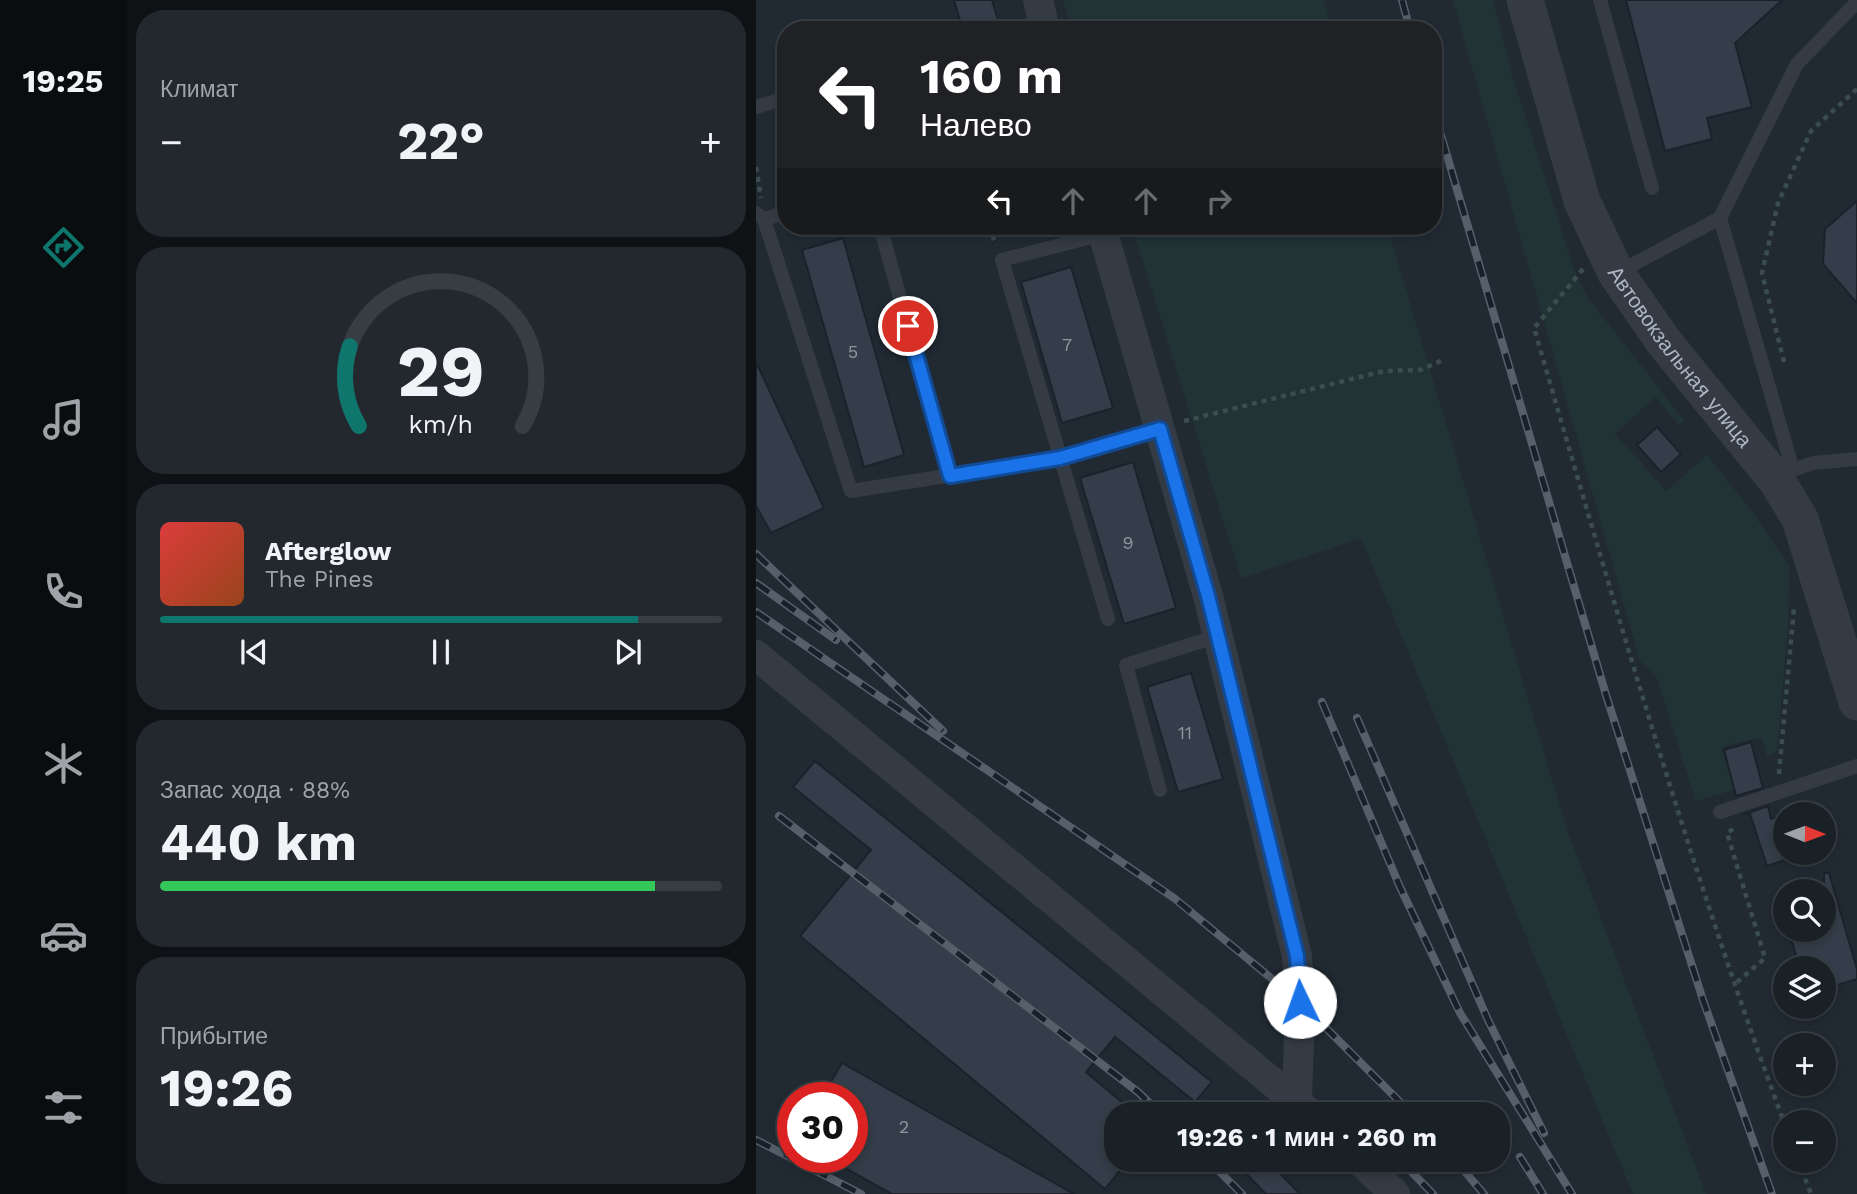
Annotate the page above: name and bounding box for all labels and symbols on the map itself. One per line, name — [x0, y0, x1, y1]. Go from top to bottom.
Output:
street label: Автовокзальная улица — [1603, 261, 1758, 453]
pin — [878, 296, 938, 356]
house number: 7 — [1062, 334, 1072, 355]
house number: 5 — [848, 341, 858, 362]
house number: 9 — [1122, 532, 1134, 553]
house number: 11 — [1178, 722, 1192, 743]
north arrow — [1773, 802, 1836, 864]
position arrow — [1263, 965, 1337, 1039]
speed limit sign: 30 — [777, 1082, 868, 1173]
house number: 2 — [899, 1116, 909, 1137]

